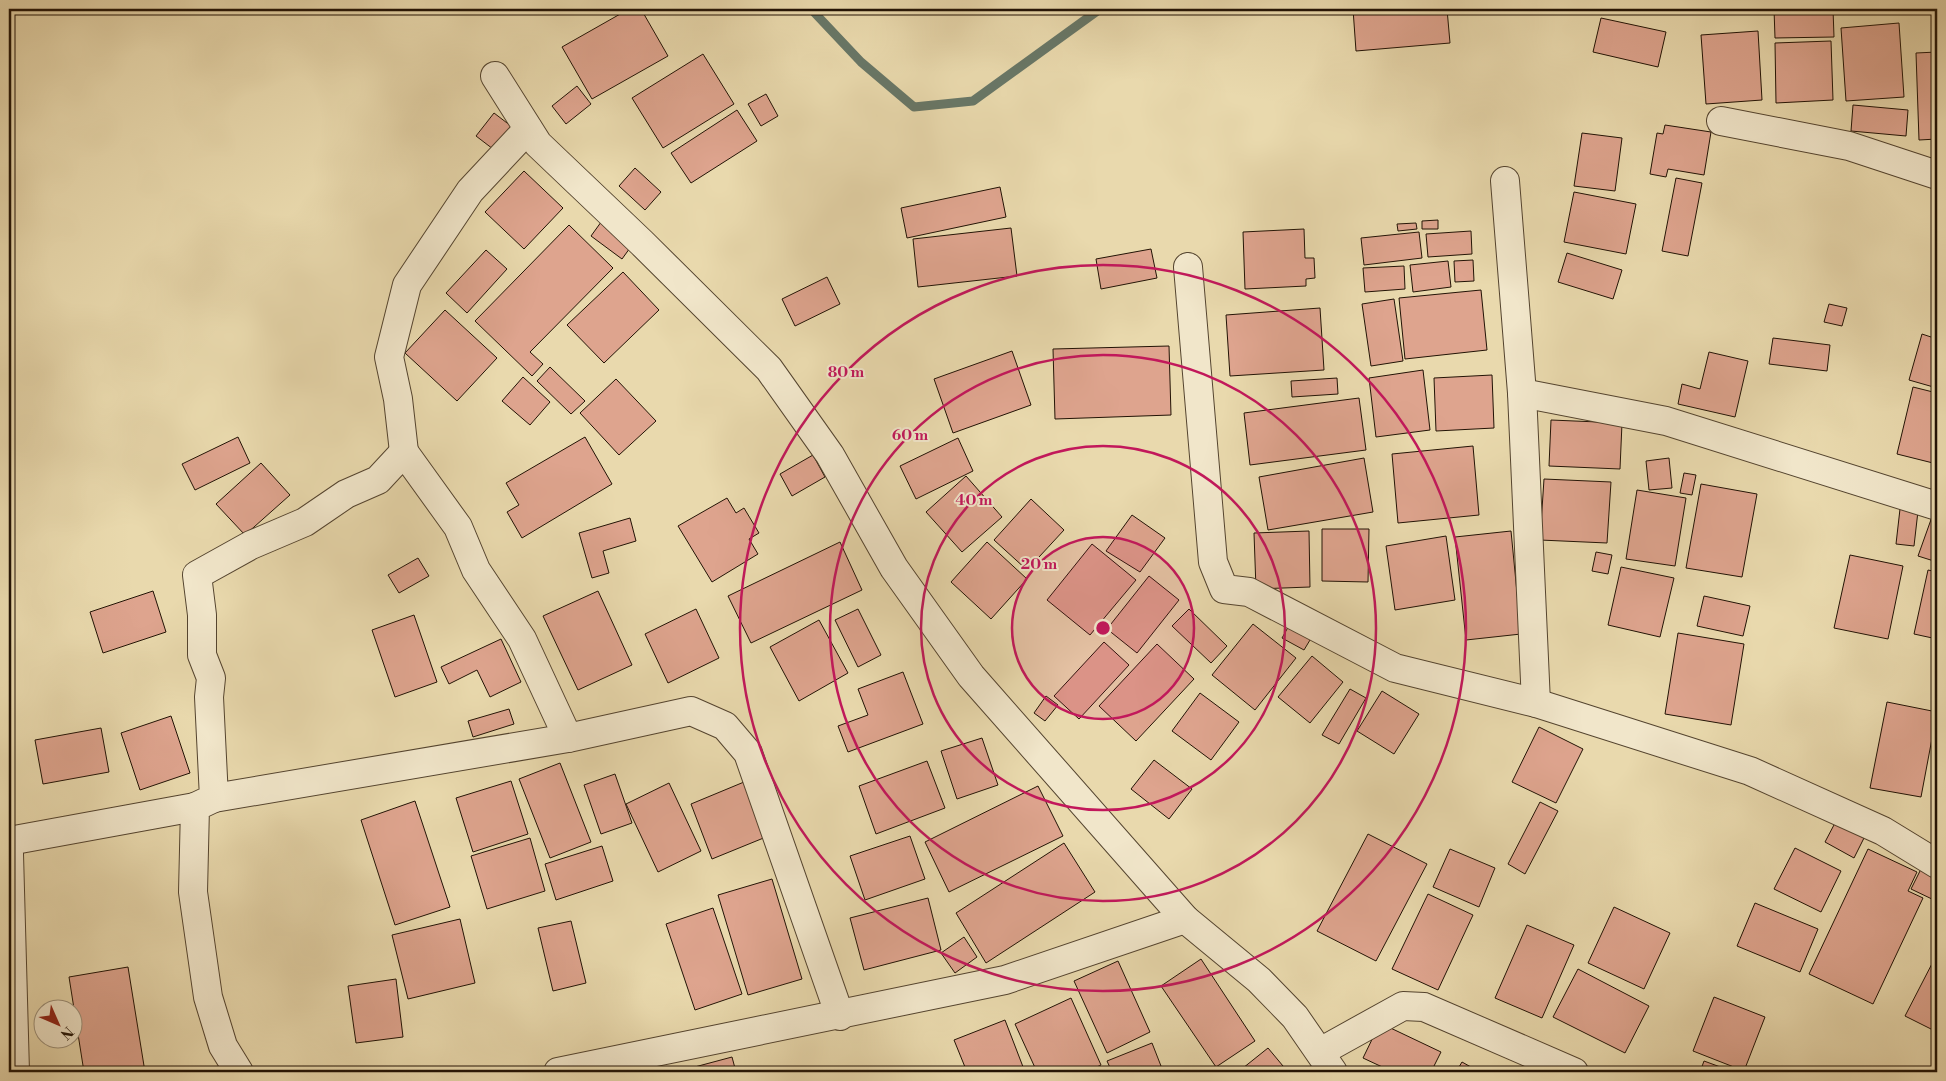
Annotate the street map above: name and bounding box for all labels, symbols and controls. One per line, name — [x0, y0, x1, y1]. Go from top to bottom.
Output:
text: 80 m — [828, 363, 865, 382]
text: 60 m — [892, 426, 929, 445]
text: 40 m — [955, 491, 993, 510]
text: 20 m — [1021, 555, 1058, 574]
centre of rings — [1094, 619, 1112, 637]
north arrow — [32, 998, 82, 1048]
text: N — [56, 1022, 77, 1043]

